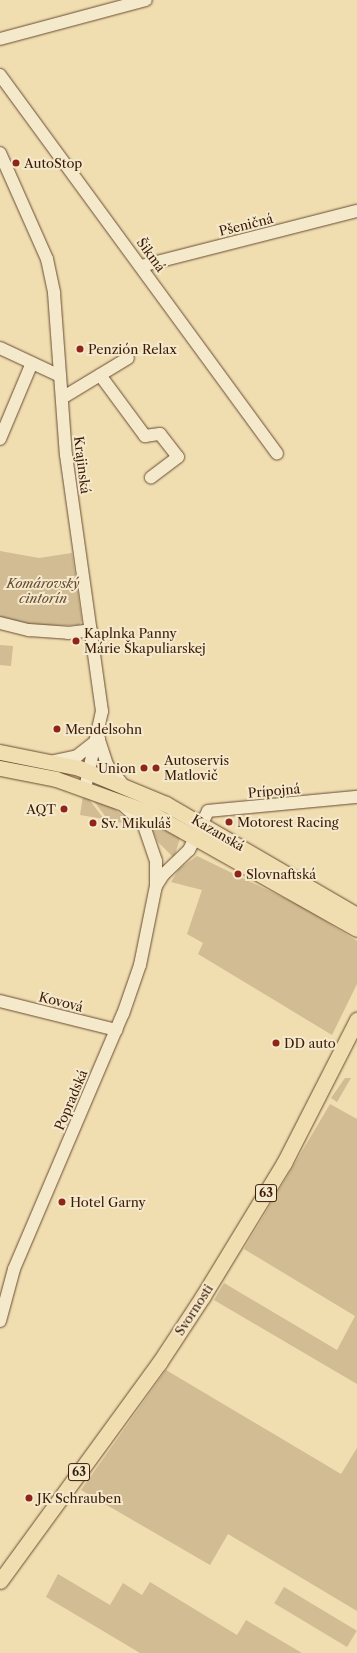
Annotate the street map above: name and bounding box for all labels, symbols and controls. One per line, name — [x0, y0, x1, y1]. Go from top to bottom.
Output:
place label: AutoStop — [24, 155, 82, 171]
marker: AutoStop — [11, 158, 21, 168]
street label: Pšeničná — [217, 211, 275, 239]
street label: Šikmá — [133, 235, 169, 275]
place label: Penzión Relax — [88, 341, 177, 357]
marker: Penzión Relax — [75, 344, 85, 354]
street label: Krajinská — [71, 435, 93, 495]
park label: Komárovský cintorín — [6, 576, 80, 607]
place label: Kaplnka Panny Márie Škapuliarskej — [84, 626, 206, 657]
marker: Kaplnka Panny Márie Škapuliarskej — [71, 636, 81, 646]
place label: Mendelsohn — [65, 721, 142, 737]
marker: Mendelsohn — [52, 724, 62, 734]
place label: Autoservis Matlovič — [164, 753, 229, 784]
place label: Union — [98, 760, 136, 776]
marker: Union — [139, 763, 149, 773]
marker: Autoservis Matlovič — [151, 763, 161, 773]
street label: Prípojná — [247, 781, 301, 801]
place label: AQT — [26, 801, 56, 817]
marker: AQT — [59, 804, 69, 814]
street label: Kazanská — [189, 812, 247, 854]
place label: Motorest Racing — [237, 814, 339, 830]
place label: Sv. Mikuláš — [101, 815, 171, 831]
marker: Motorest Racing — [224, 817, 234, 827]
marker: Sv. Mikuláš — [88, 818, 98, 828]
place label: Slovnaftská — [246, 866, 316, 882]
marker: Slovnaftská — [233, 869, 243, 879]
street label: Kovová — [37, 989, 85, 1015]
place label: DD auto — [284, 1035, 336, 1051]
marker: DD auto — [271, 1038, 281, 1048]
street label: Popradská — [51, 1067, 91, 1133]
road number: 63 — [255, 1183, 277, 1203]
place label: Hotel Garny — [70, 1194, 146, 1210]
marker: Hotel Garny — [57, 1197, 67, 1207]
street label: Svornosti — [172, 1281, 216, 1339]
road number: 63 — [68, 1462, 90, 1482]
place label: JK Schrauben — [37, 1490, 122, 1506]
marker: JK Schrauben — [24, 1493, 34, 1503]

